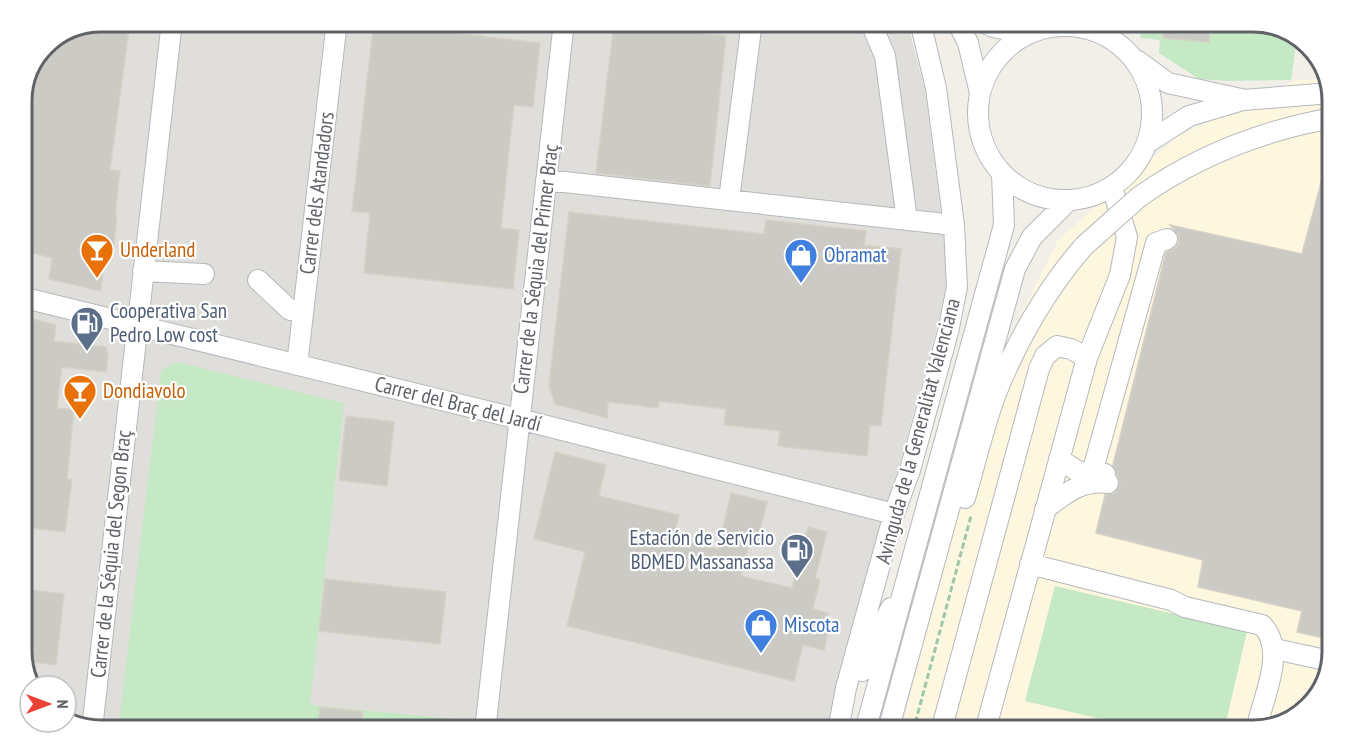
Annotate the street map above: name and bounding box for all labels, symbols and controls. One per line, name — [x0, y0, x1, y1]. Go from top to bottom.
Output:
street label: Carrer dels Atandadors — [293, 110, 340, 276]
street label: Carrer de la Séquia del Primer Braç — [507, 142, 564, 395]
bar icon: Underland — [79, 232, 115, 279]
place label: Underland — [120, 236, 195, 263]
shop icon: Obramat — [783, 237, 819, 284]
place label: Obramat — [824, 241, 887, 268]
street label: Avinguda de la Generalitat Valenciana — [869, 295, 966, 567]
place label: Cooperativa San Pedro Low cost — [110, 297, 227, 348]
fuel station icon: Cooperativa San Pedro Low cost — [69, 305, 105, 352]
street label: Carrer del Braç del Jardí — [372, 370, 545, 437]
bar icon: Dondiavolo — [62, 373, 98, 420]
place label: Dondiavolo — [103, 377, 186, 404]
street label: Carrer de la Séquia del Segon Braç — [84, 428, 137, 679]
place label: Estación de Servicio BDMED Massanassa — [629, 524, 774, 575]
fuel station icon: Estación de Servicio BDMED Massanassa — [779, 532, 815, 579]
shop icon: Miscota — [743, 607, 779, 654]
place label: Miscota — [784, 611, 839, 638]
north arrow — [18, 674, 78, 734]
text: N — [53, 700, 73, 708]

